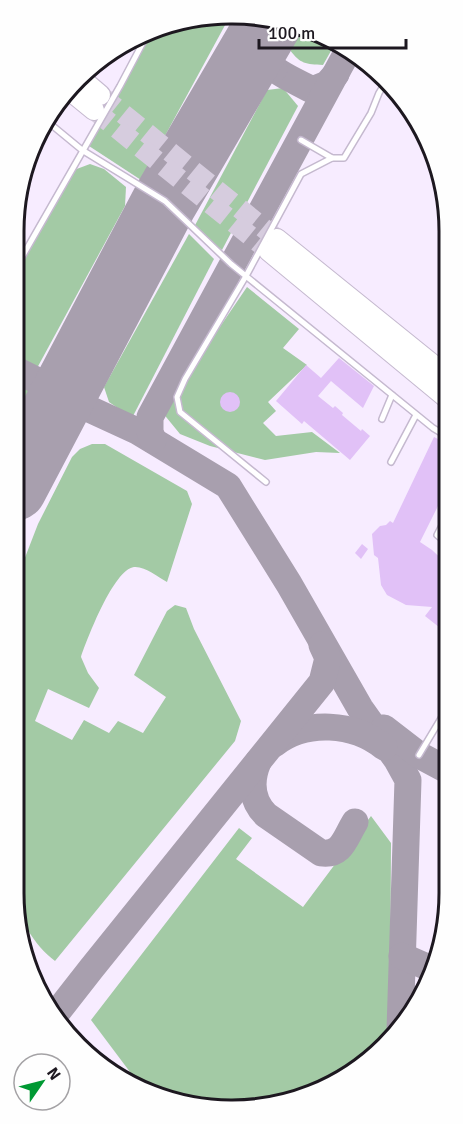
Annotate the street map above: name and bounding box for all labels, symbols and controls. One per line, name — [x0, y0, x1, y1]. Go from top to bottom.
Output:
scale bar — [259, 12, 406, 50]
text: 100 m — [268, 22, 315, 44]
north arrow — [12, 1052, 72, 1112]
text: N — [42, 1064, 65, 1084]

